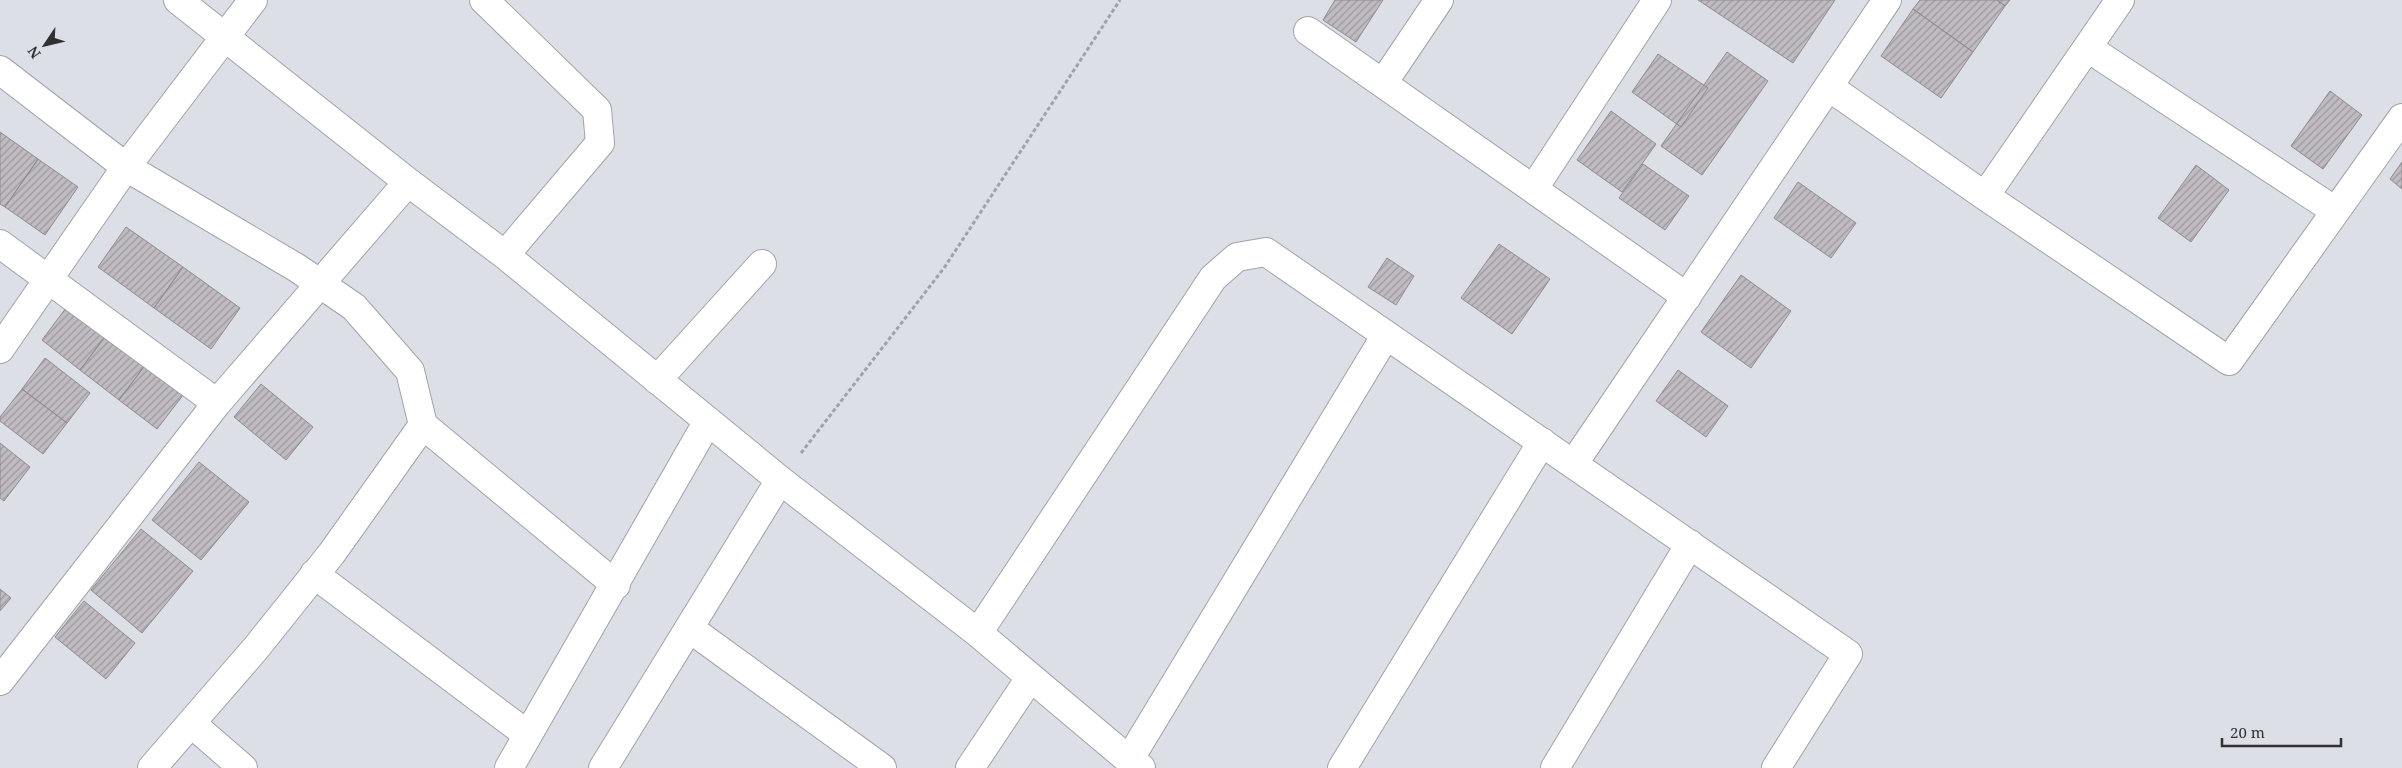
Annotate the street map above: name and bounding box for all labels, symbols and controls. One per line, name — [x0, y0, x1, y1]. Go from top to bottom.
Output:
north arrow — [20, 20, 70, 70]
text: N — [23, 43, 45, 63]
scale bar — [2222, 716, 2341, 748]
text: 20 m — [2230, 722, 2265, 742]

